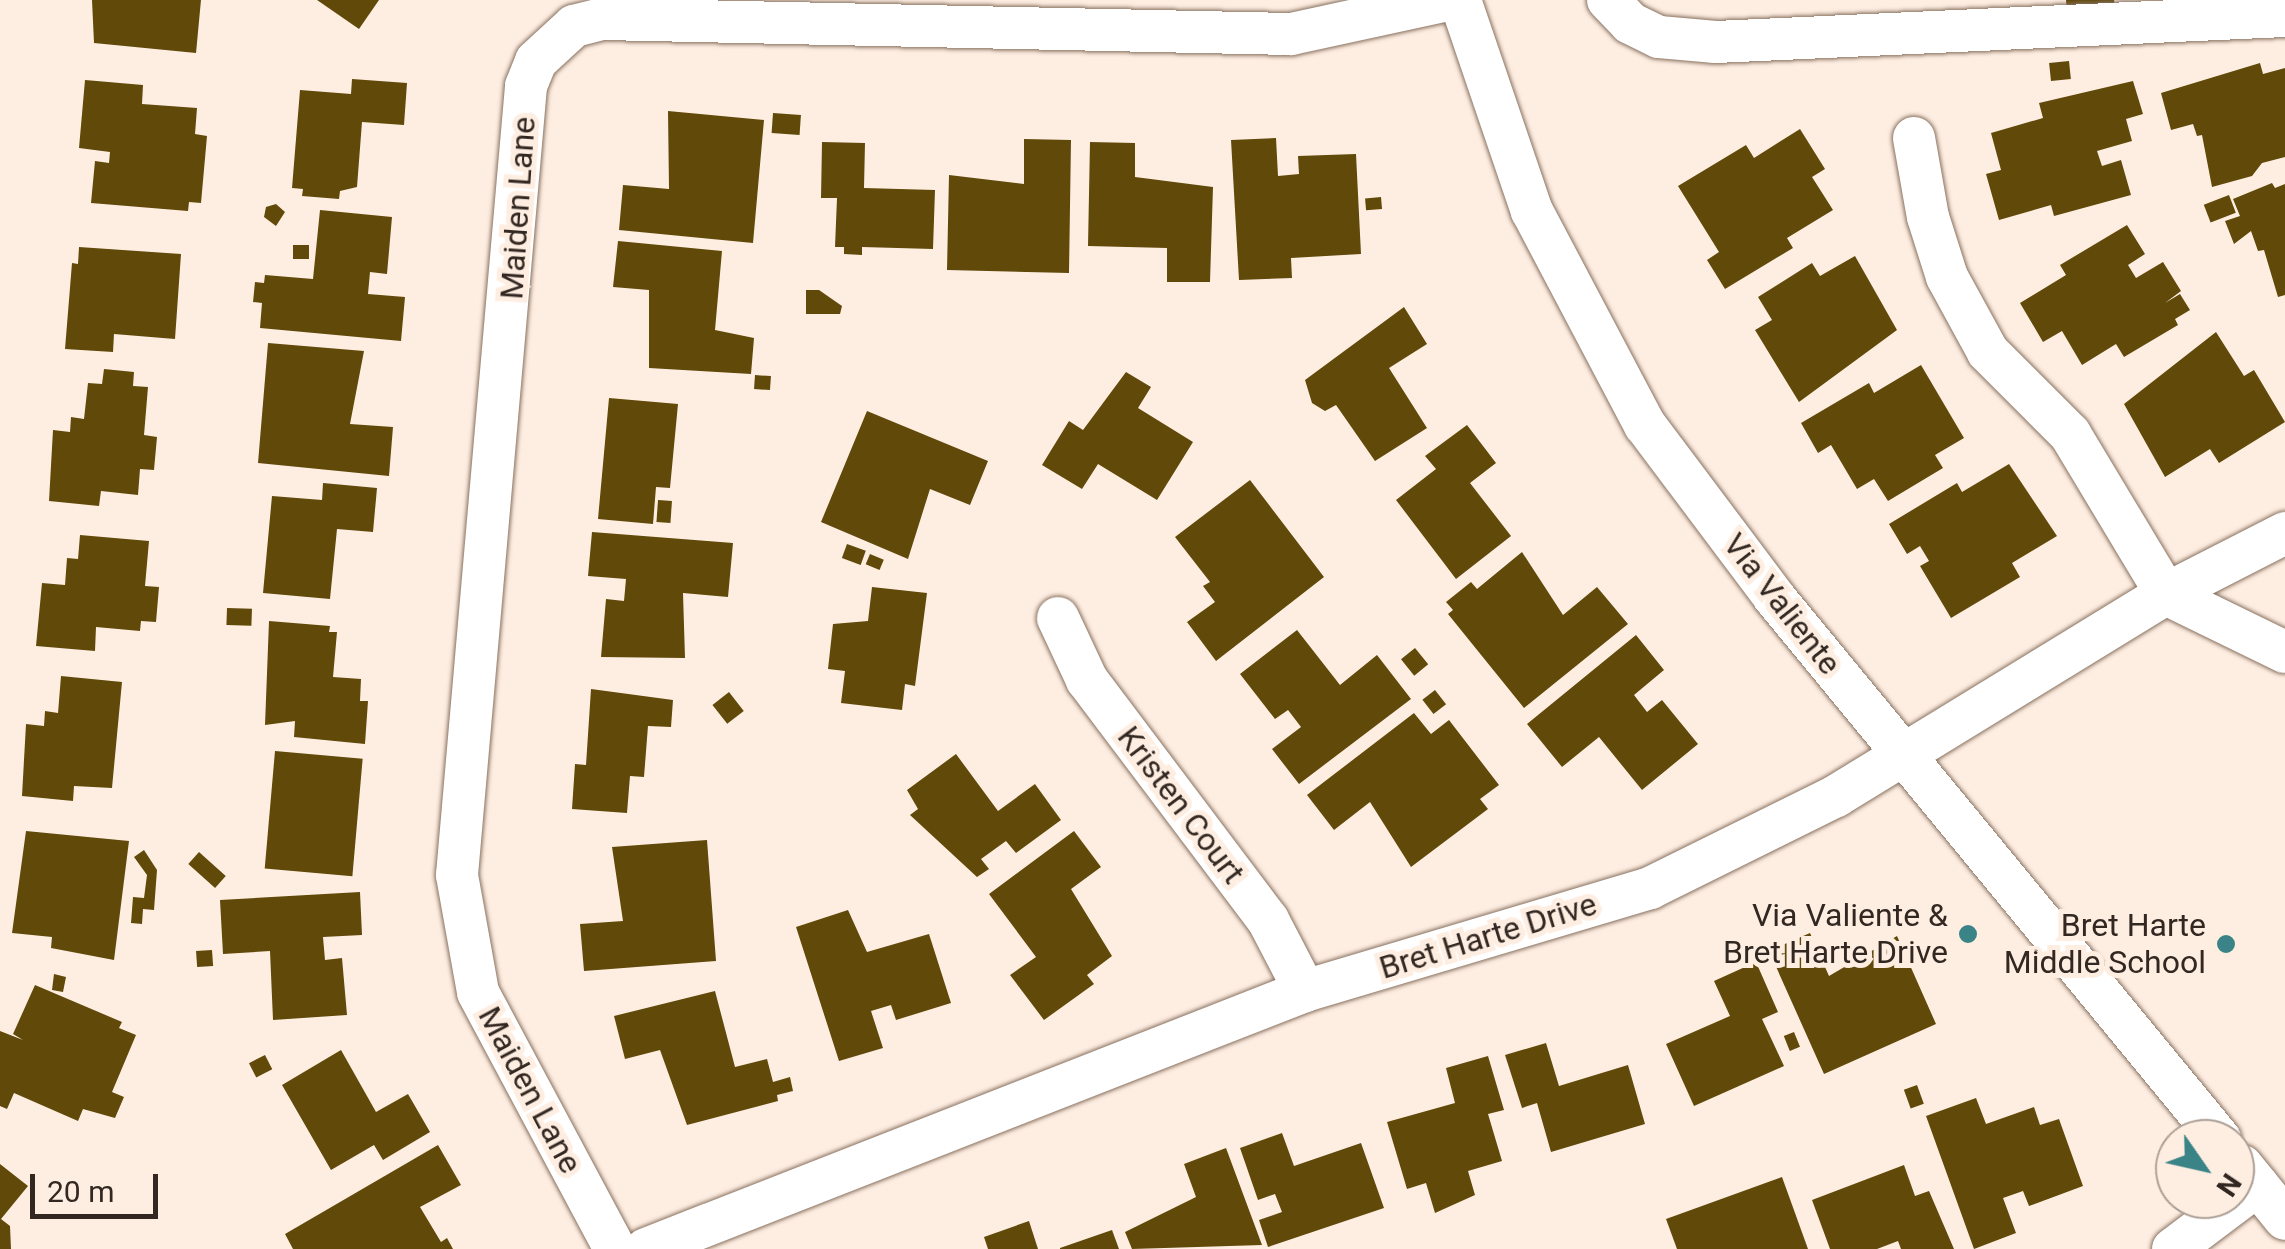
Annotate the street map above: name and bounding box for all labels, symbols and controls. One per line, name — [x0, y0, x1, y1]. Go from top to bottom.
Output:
street label: Maiden Lane — [492, 115, 544, 301]
street label: Via Valiente — [1715, 526, 1849, 682]
street label: Kristen Court — [1109, 719, 1253, 891]
street label: Bret Harte Drive — [1375, 885, 1601, 987]
place label: Via Valiente & Bret Harte Drive — [1723, 897, 1948, 972]
place label: Bret Harte Middle School — [2004, 907, 2206, 982]
marker: Via Valiente & Bret Harte Drive — [1957, 923, 1979, 945]
marker: Bret Harte Middle School — [2215, 933, 2237, 955]
street label: Maiden Lane — [470, 1000, 590, 1180]
north arrow — [2155, 1119, 2255, 1219]
scale bar — [35, 1154, 162, 1216]
text: N — [2209, 1168, 2248, 1202]
text: 20 m — [47, 1174, 114, 1209]

